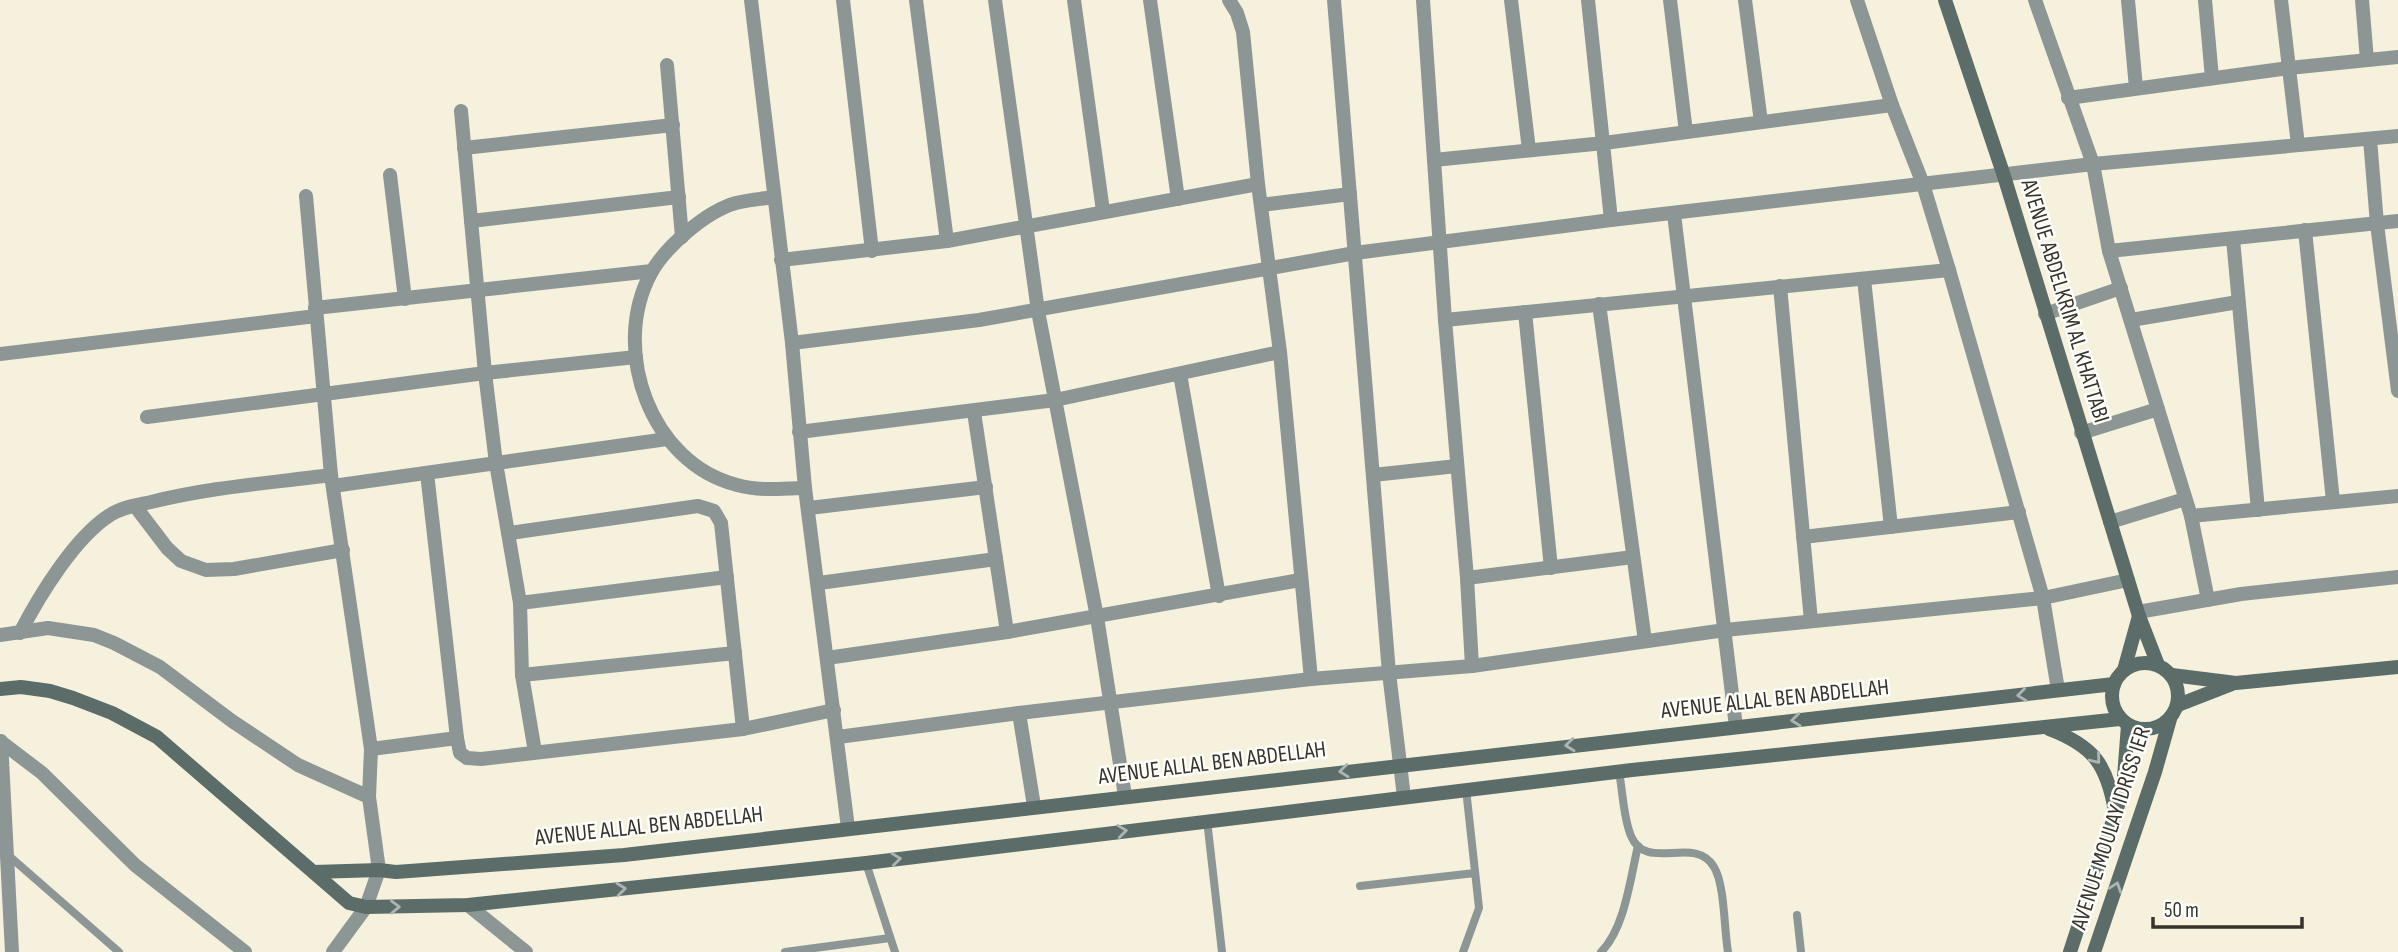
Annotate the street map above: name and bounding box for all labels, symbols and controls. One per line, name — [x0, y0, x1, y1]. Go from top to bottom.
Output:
street label: AVENUE ABDELKRIM AL KHATTABI — [2014, 175, 2115, 426]
street label: AVENUE ALLAL BEN ABDELLAH — [1659, 673, 1890, 725]
one-way arrow — [2016, 687, 2028, 702]
one-way arrow — [1790, 712, 1801, 727]
street label: AVENUE MOULAY IDRISS IER — [2065, 723, 2157, 934]
street label: AVENUE ALLAL BEN ABDELLAH — [1096, 735, 1327, 791]
one-way arrow — [1564, 738, 1576, 753]
one-way arrow — [2087, 752, 2100, 764]
one-way arrow — [1338, 763, 1350, 778]
street label: AVENUE ALLAL BEN ABDELLAH — [533, 800, 764, 852]
one-way arrow — [1116, 823, 1128, 838]
one-way arrow — [890, 852, 902, 867]
one-way arrow — [616, 882, 627, 897]
one-way arrow — [2108, 882, 2122, 894]
scale bar — [2153, 886, 2302, 930]
text: 50 m — [2164, 898, 2199, 923]
one-way arrow — [389, 899, 400, 914]

